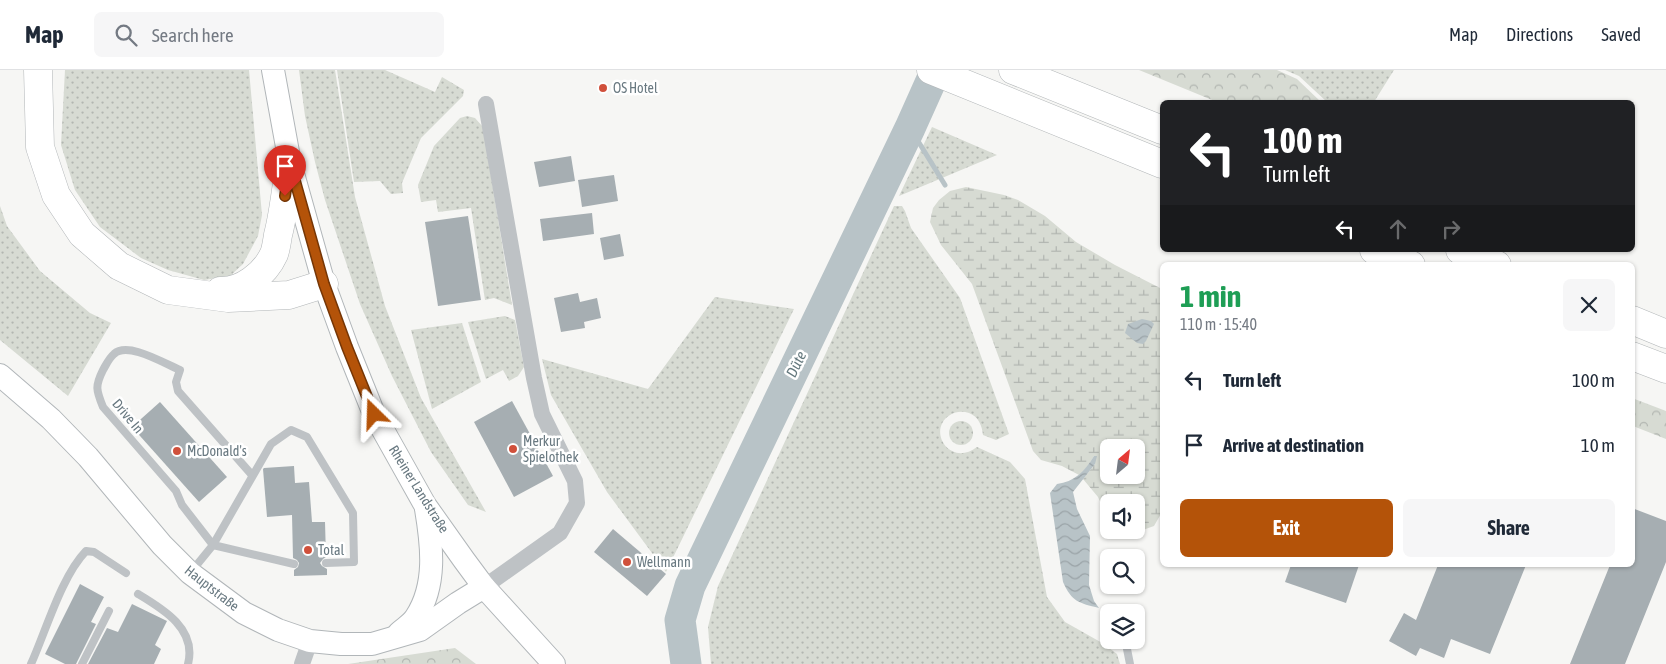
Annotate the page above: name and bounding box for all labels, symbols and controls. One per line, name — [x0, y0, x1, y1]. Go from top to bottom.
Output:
search box — [94, 12, 444, 57]
text: Map — [25, 21, 64, 48]
icon: search — [112, 21, 140, 49]
text: Search here — [152, 24, 234, 46]
text: Map — [1449, 24, 1478, 45]
text: Directions — [1506, 24, 1573, 45]
text: Saved — [1601, 24, 1641, 45]
place label: OS Hotel — [613, 80, 658, 96]
marker: OS Hotel — [597, 82, 609, 94]
icon: left — [1180, 120, 1245, 185]
text: 100 m — [1263, 120, 1342, 160]
pin — [264, 145, 306, 196]
icon: arrive — [271, 152, 299, 180]
text: Turn left — [1263, 161, 1330, 187]
icon: left — [1331, 215, 1359, 243]
icon: ahead — [1384, 215, 1412, 243]
icon: right — [1437, 215, 1465, 243]
text: 1 min — [1180, 279, 1241, 313]
button: close — [1563, 279, 1615, 331]
text: 110 m · 15:40 — [1180, 315, 1257, 333]
water label: Düte — [783, 348, 810, 380]
icon: left — [1180, 366, 1208, 394]
text: Turn left — [1223, 369, 1281, 391]
text: 100 m — [1572, 369, 1615, 391]
position arrow — [347, 387, 399, 439]
street label: Drive In — [109, 396, 147, 436]
icon: arrive — [1180, 431, 1208, 459]
place label: Merkur Spielothek — [523, 433, 579, 465]
text: Arrive at destination — [1223, 434, 1364, 456]
text: 10 m — [1581, 434, 1615, 456]
north arrow — [1100, 439, 1145, 484]
map controls — [1100, 439, 1145, 649]
street label: Rheiner Landstraße — [386, 442, 452, 536]
place label: McDonald's — [187, 443, 247, 459]
marker: Merkur Spielothek — [507, 443, 519, 455]
marker: McDonald's — [171, 445, 183, 457]
button: sound — [1100, 494, 1145, 539]
button: Exit — [1180, 499, 1393, 557]
button: Share — [1403, 499, 1615, 557]
place label: Total — [318, 542, 344, 558]
marker: Total — [302, 544, 314, 556]
button: search — [1100, 549, 1145, 594]
place label: Wellmann — [637, 554, 691, 570]
marker: Wellmann — [621, 556, 633, 568]
street label: Hauptstraße — [182, 562, 242, 614]
button: layers — [1100, 604, 1145, 649]

